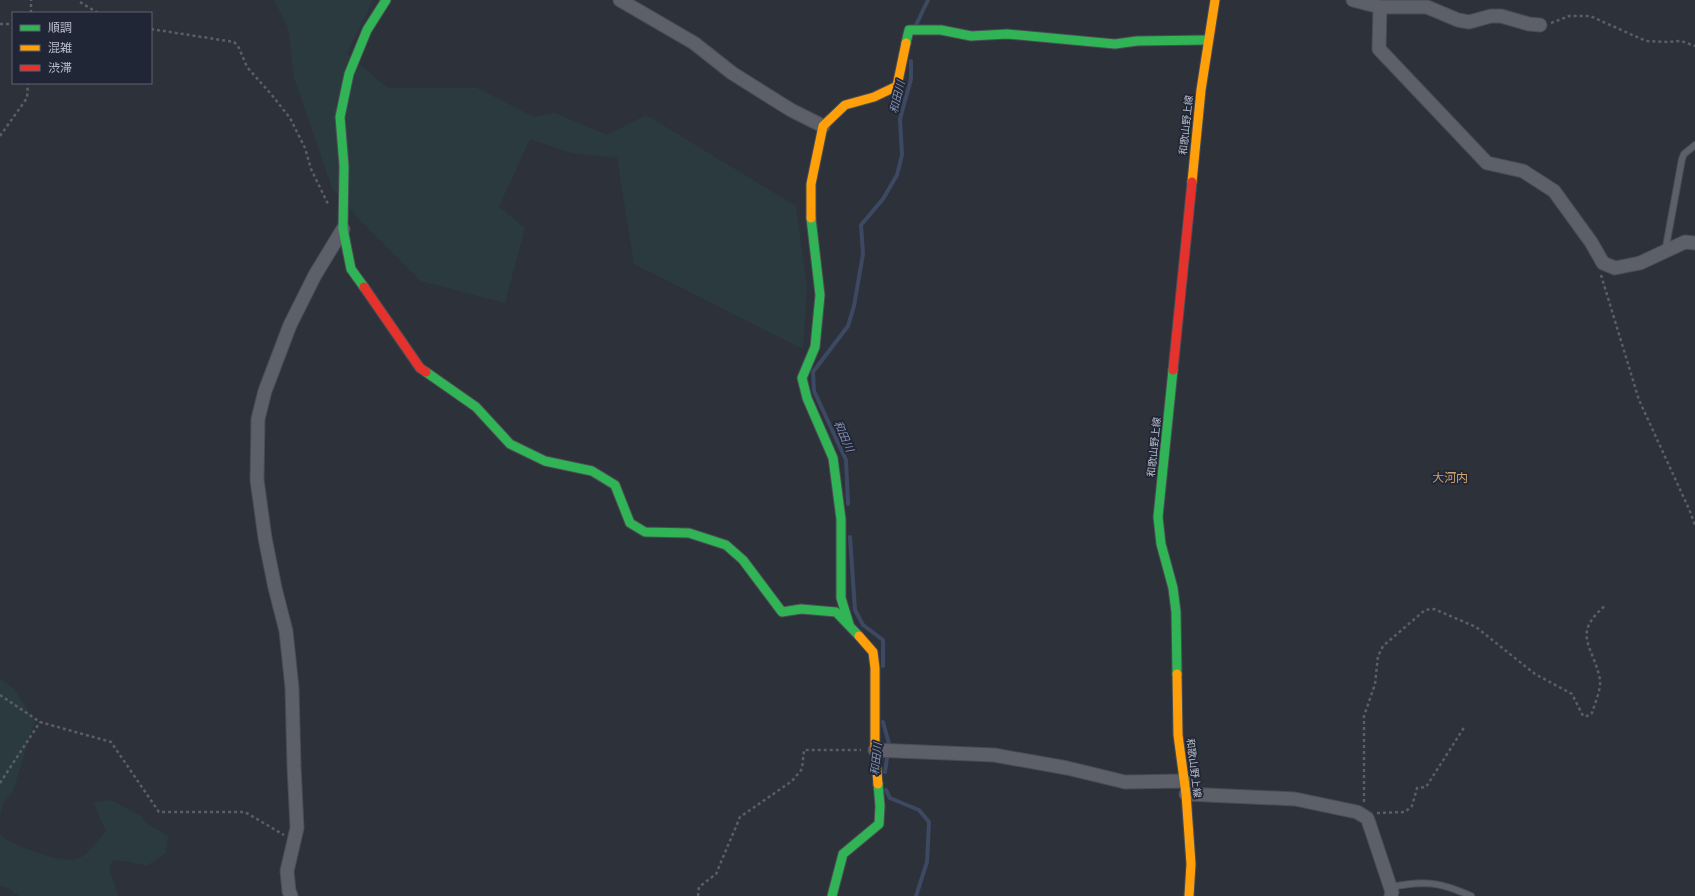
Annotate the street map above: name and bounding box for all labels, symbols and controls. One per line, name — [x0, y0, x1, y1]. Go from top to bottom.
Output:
legend — [12, 12, 152, 84]
text: 順調 — [48, 20, 72, 36]
text: 混雑 — [48, 40, 72, 56]
text: 渋滞 — [48, 60, 72, 76]
water label: 和田川 — [886, 78, 908, 115]
street label: 和歌山野上線 — [1176, 94, 1196, 156]
street label: 和歌山野上線 — [1144, 416, 1164, 478]
water label: 和田川 — [831, 418, 858, 455]
district label: 大河内 — [1432, 470, 1468, 486]
street label: 和歌山野上線 — [1184, 737, 1204, 799]
water label: 和田川 — [867, 741, 885, 776]

